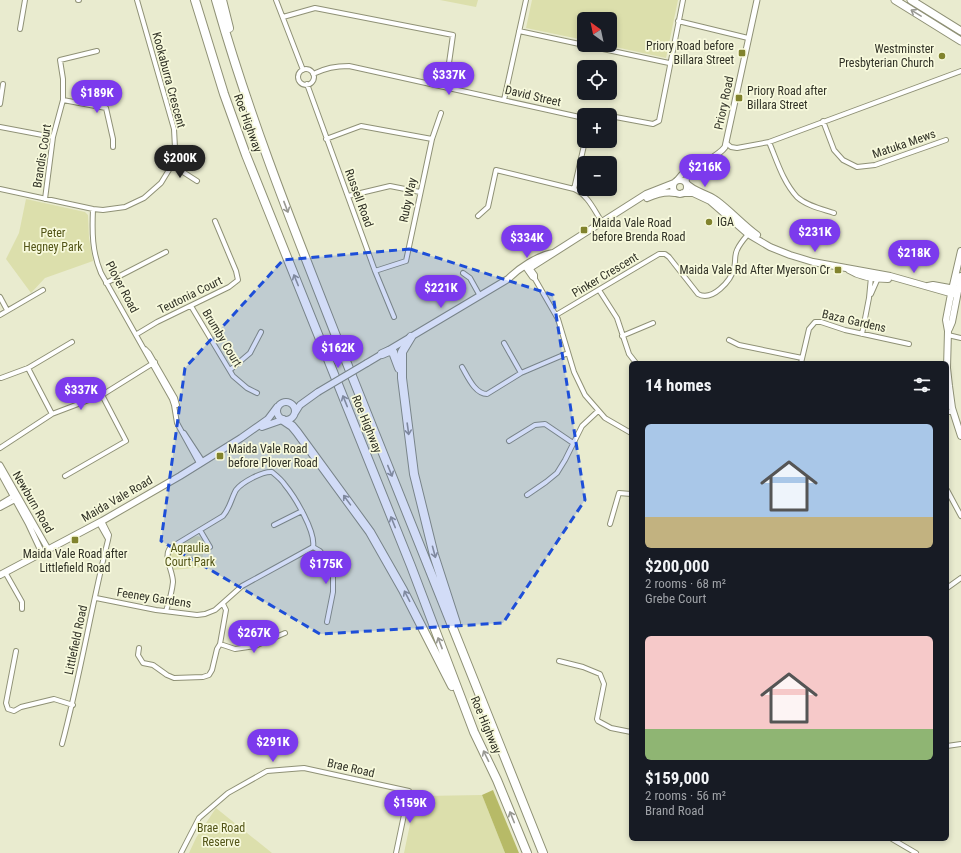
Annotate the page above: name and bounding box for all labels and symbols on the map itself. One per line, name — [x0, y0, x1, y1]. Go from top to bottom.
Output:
one-way arrow — [910, 9, 922, 17]
north arrow — [577, 12, 617, 52]
street label: Kookaburra Crescent — [149, 30, 189, 130]
place label: Priory Road before Billara Street — [646, 39, 734, 67]
place label: Westminster Presbyterian Church — [839, 42, 934, 70]
marker: Priory Road before Billara Street — [737, 48, 747, 58]
marker: Westminster Presbyterian Church — [937, 51, 947, 61]
pin: $337K — [421, 62, 477, 96]
street label: Priory Road — [711, 75, 737, 131]
pin: $189K — [69, 80, 125, 114]
street label: David Street — [504, 83, 563, 109]
place label: Priory Road after Billara Street — [747, 84, 827, 112]
street label: Roe Highway — [231, 92, 265, 154]
marker: Priory Road after Billara Street — [734, 93, 744, 103]
street label: Brandis Court — [30, 123, 54, 189]
street label: Matuka Mews — [870, 127, 938, 161]
pin: $200K — [152, 145, 208, 179]
pin: $216K — [677, 154, 733, 188]
street label: Russell Road — [342, 167, 376, 229]
street label: Ruby Way — [396, 176, 420, 224]
one-way arrow — [282, 200, 290, 212]
place label: IGA — [717, 215, 734, 229]
place label: Maida Vale Road before Brenda Road — [592, 216, 685, 244]
marker: IGA — [704, 217, 714, 227]
pin: $231K — [787, 219, 843, 253]
pin: $334K — [499, 225, 555, 259]
marker: Maida Vale Road before Brenda Road — [579, 225, 589, 235]
park label: Peter Hegney Park — [23, 226, 83, 254]
pin: $218K — [886, 240, 942, 274]
street label: Pinker Crescent — [569, 250, 641, 300]
street label: Plover Road — [103, 259, 141, 315]
place label: Maida Vale Rd After Myerson Cr — [679, 263, 830, 277]
marker: Maida Vale Rd After Myerson Cr — [833, 265, 843, 275]
street label: Teutonia Court — [156, 273, 225, 317]
one-way arrow — [292, 275, 300, 287]
pin: $221K — [413, 275, 469, 309]
street label: Brumby Court — [199, 307, 245, 370]
street label: Baza Gardens — [821, 307, 887, 335]
pin: $162K — [310, 335, 366, 369]
pin: $337K — [53, 377, 109, 411]
street label: Roe Highway — [349, 393, 385, 455]
one-way arrow — [340, 395, 348, 407]
one-way arrow — [404, 423, 412, 436]
place label: Maida Vale Road before Plover Road — [228, 442, 318, 470]
marker: Maida Vale Road before Plover Road — [215, 451, 225, 461]
one-way arrow — [386, 464, 394, 476]
street label: Newburn Road — [10, 469, 56, 535]
street label: Maida Vale Road — [79, 473, 155, 525]
one-way arrow — [343, 495, 351, 506]
one-way arrow — [389, 516, 397, 528]
marker: Maida Vale Road after Littlefield Road — [70, 535, 80, 545]
park label: Agraulia Court Park — [165, 541, 216, 569]
one-way arrow — [431, 545, 438, 558]
place label: Maida Vale Road after Littlefield Road — [23, 547, 128, 575]
pin: $175K — [298, 551, 354, 585]
street label: Feeney Gardens — [116, 585, 192, 611]
one-way arrow — [403, 591, 410, 603]
street label: Littlefield Road — [62, 604, 90, 676]
pin: $267K — [226, 620, 282, 654]
one-way arrow — [436, 637, 444, 649]
street label: Roe Highway — [468, 694, 504, 756]
pin: $291K — [245, 729, 301, 763]
one-way arrow — [482, 750, 489, 762]
street label: Brae Road — [326, 756, 376, 780]
pin: $159K — [382, 790, 438, 824]
one-way arrow — [508, 811, 515, 823]
park label: Brae Road Reserve — [197, 821, 245, 849]

